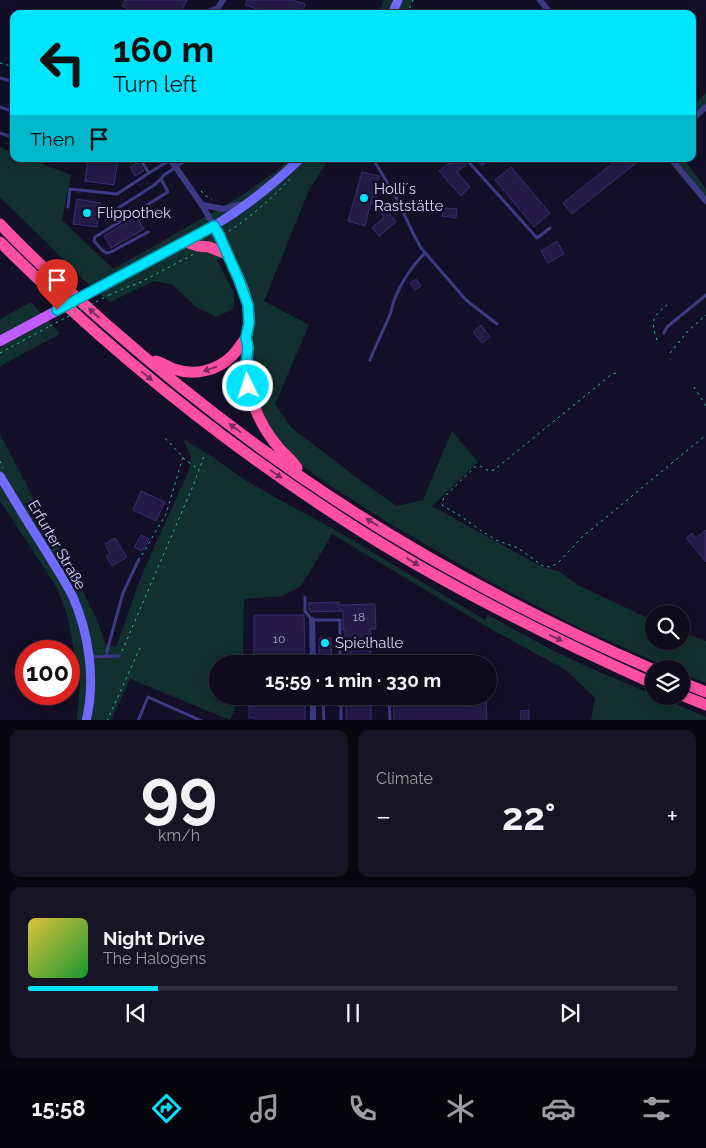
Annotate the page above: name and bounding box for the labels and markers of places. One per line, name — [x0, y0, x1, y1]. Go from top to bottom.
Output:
place label: Holli´s Raststätte — [374, 180, 443, 215]
marker: Holli´s Raststätte — [358, 192, 370, 204]
place label: Flippothek — [97, 204, 171, 222]
marker: Flippothek — [81, 207, 93, 219]
pin — [36, 259, 78, 310]
place label: Spielhalle — [335, 634, 404, 652]
marker: Spielhalle — [319, 637, 331, 649]

